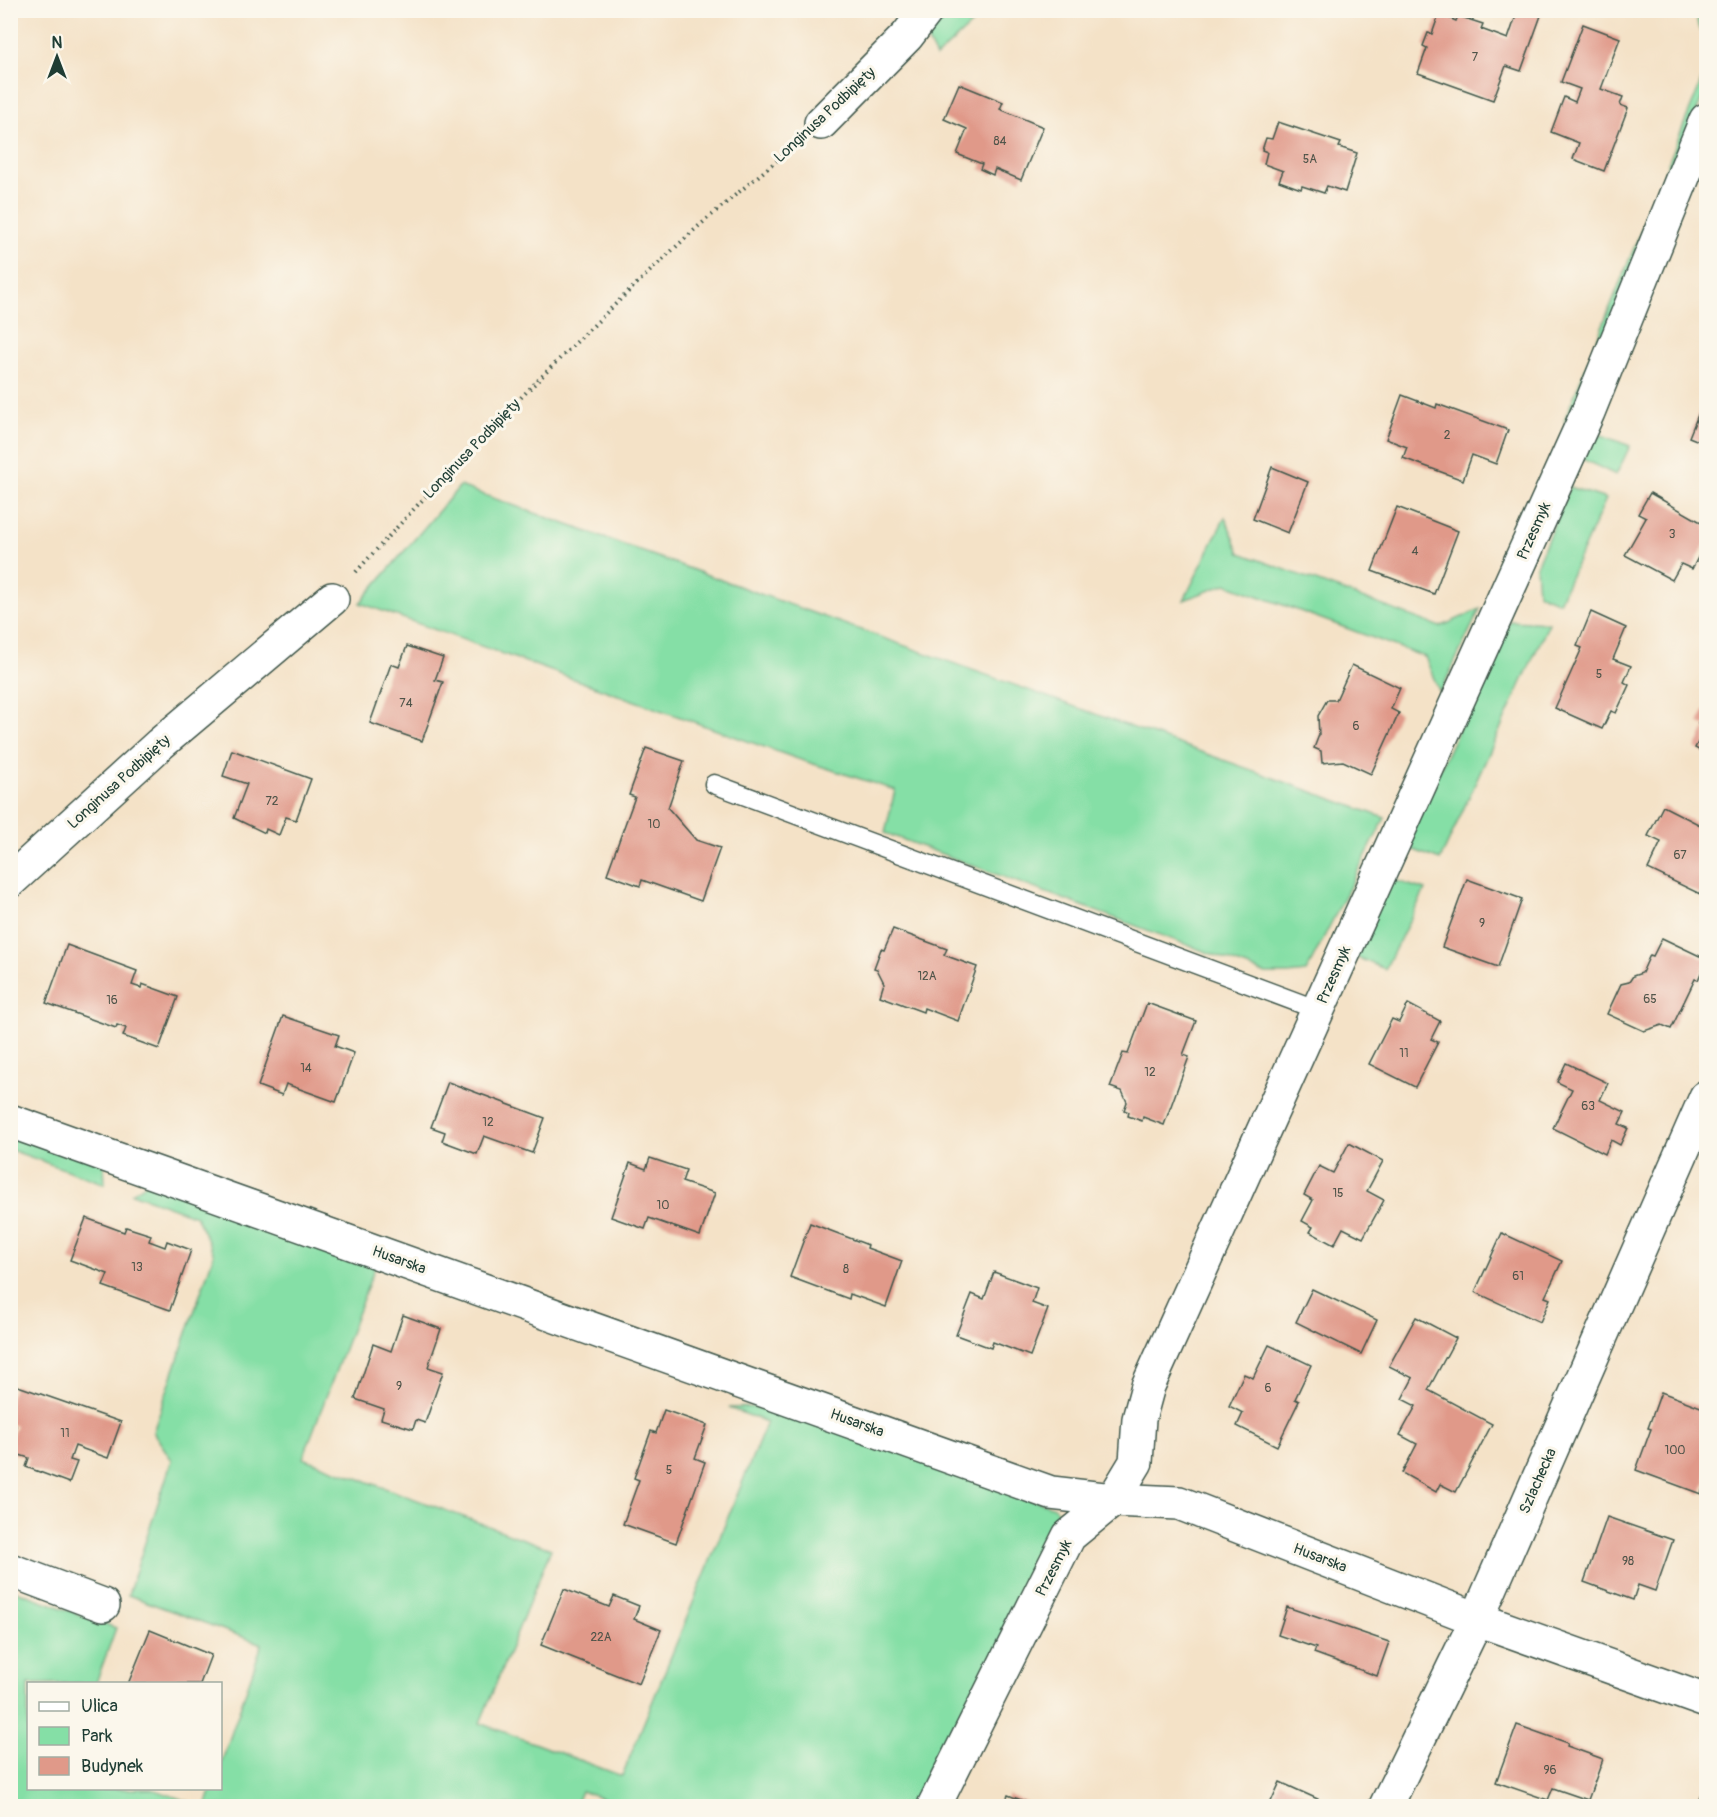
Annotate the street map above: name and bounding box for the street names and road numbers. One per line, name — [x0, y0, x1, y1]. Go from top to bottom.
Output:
street label: Longinusa Podbipięty — [770, 63, 880, 167]
street label: Longinusa Podbipięty — [419, 395, 525, 503]
street label: Przesmyk — [1513, 498, 1555, 563]
street label: Longinusa Podbipięty — [64, 730, 175, 833]
street label: Przesmyk — [1313, 942, 1355, 1007]
street label: Husarska — [369, 1241, 429, 1279]
street label: Husarska — [827, 1404, 887, 1442]
street label: Szlachecka — [1515, 1445, 1561, 1517]
street label: Przesmyk — [1032, 1536, 1077, 1600]
street label: Husarska — [1290, 1539, 1350, 1577]

